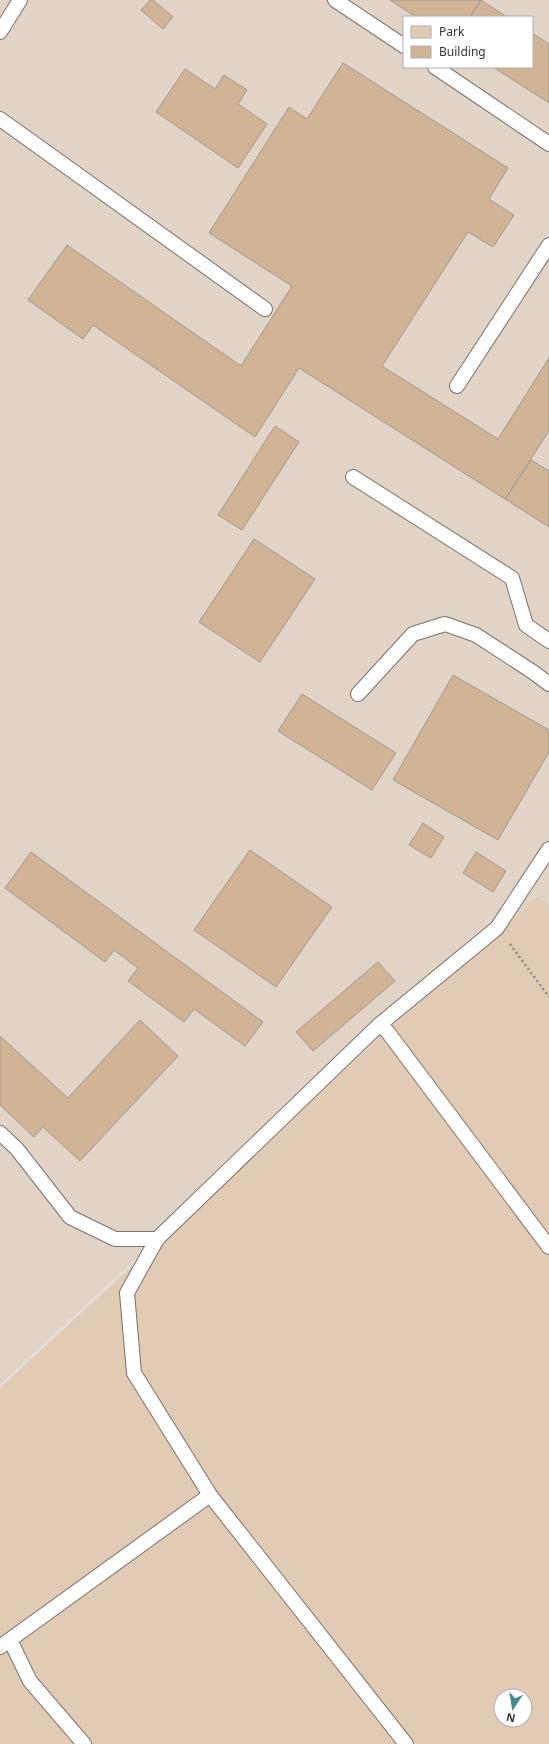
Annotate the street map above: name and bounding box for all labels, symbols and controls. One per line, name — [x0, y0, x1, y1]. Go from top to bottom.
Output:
legend — [403, 16, 533, 68]
text: Park — [439, 23, 465, 40]
text: Building — [439, 43, 486, 60]
north arrow — [493, 1688, 533, 1728]
text: N — [505, 1710, 517, 1727]

